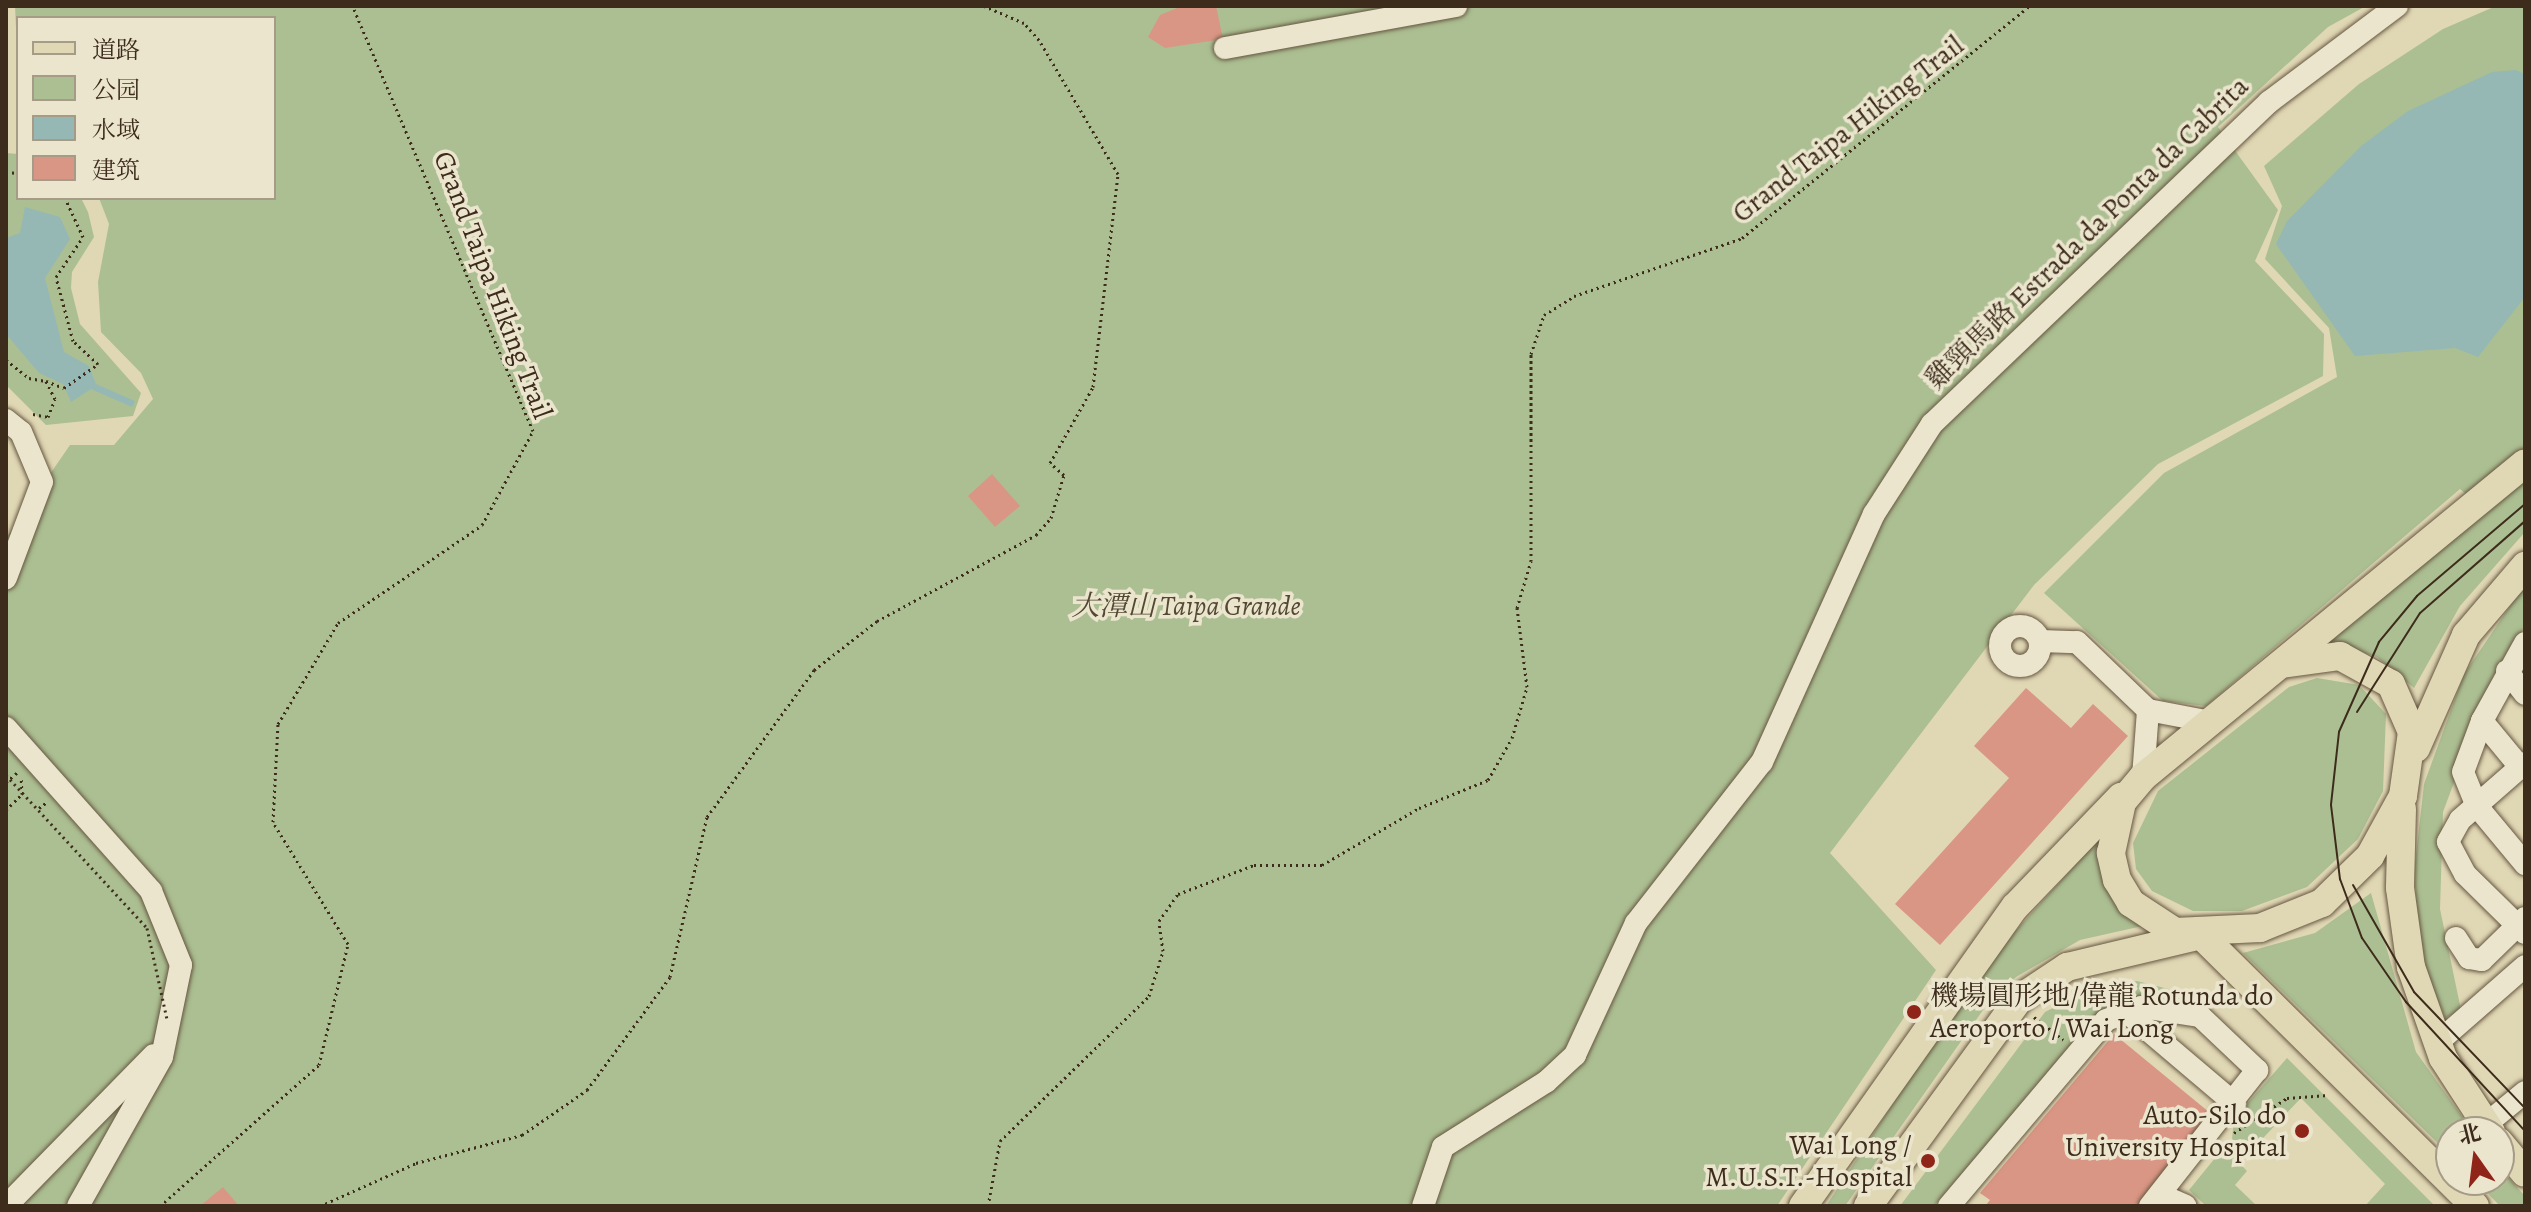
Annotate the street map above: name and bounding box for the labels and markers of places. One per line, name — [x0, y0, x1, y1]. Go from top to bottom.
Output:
place label: 機場圓形地/偉龍 Rotunda do Aeroporto / Wai Long — [1930, 979, 2273, 1045]
marker: 機場圓形地/偉龍 Rotunda do Aeroporto / Wai Long — [1905, 1003, 1923, 1021]
place label: Auto-Silo do University Hospital — [2065, 1098, 2286, 1164]
marker: Auto-Silo do University Hospital — [2293, 1122, 2311, 1140]
place label: Wai Long / M.U.S.T.-Hospital — [1705, 1128, 1912, 1194]
marker: Wai Long / M.U.S.T.-Hospital — [1919, 1152, 1937, 1170]

